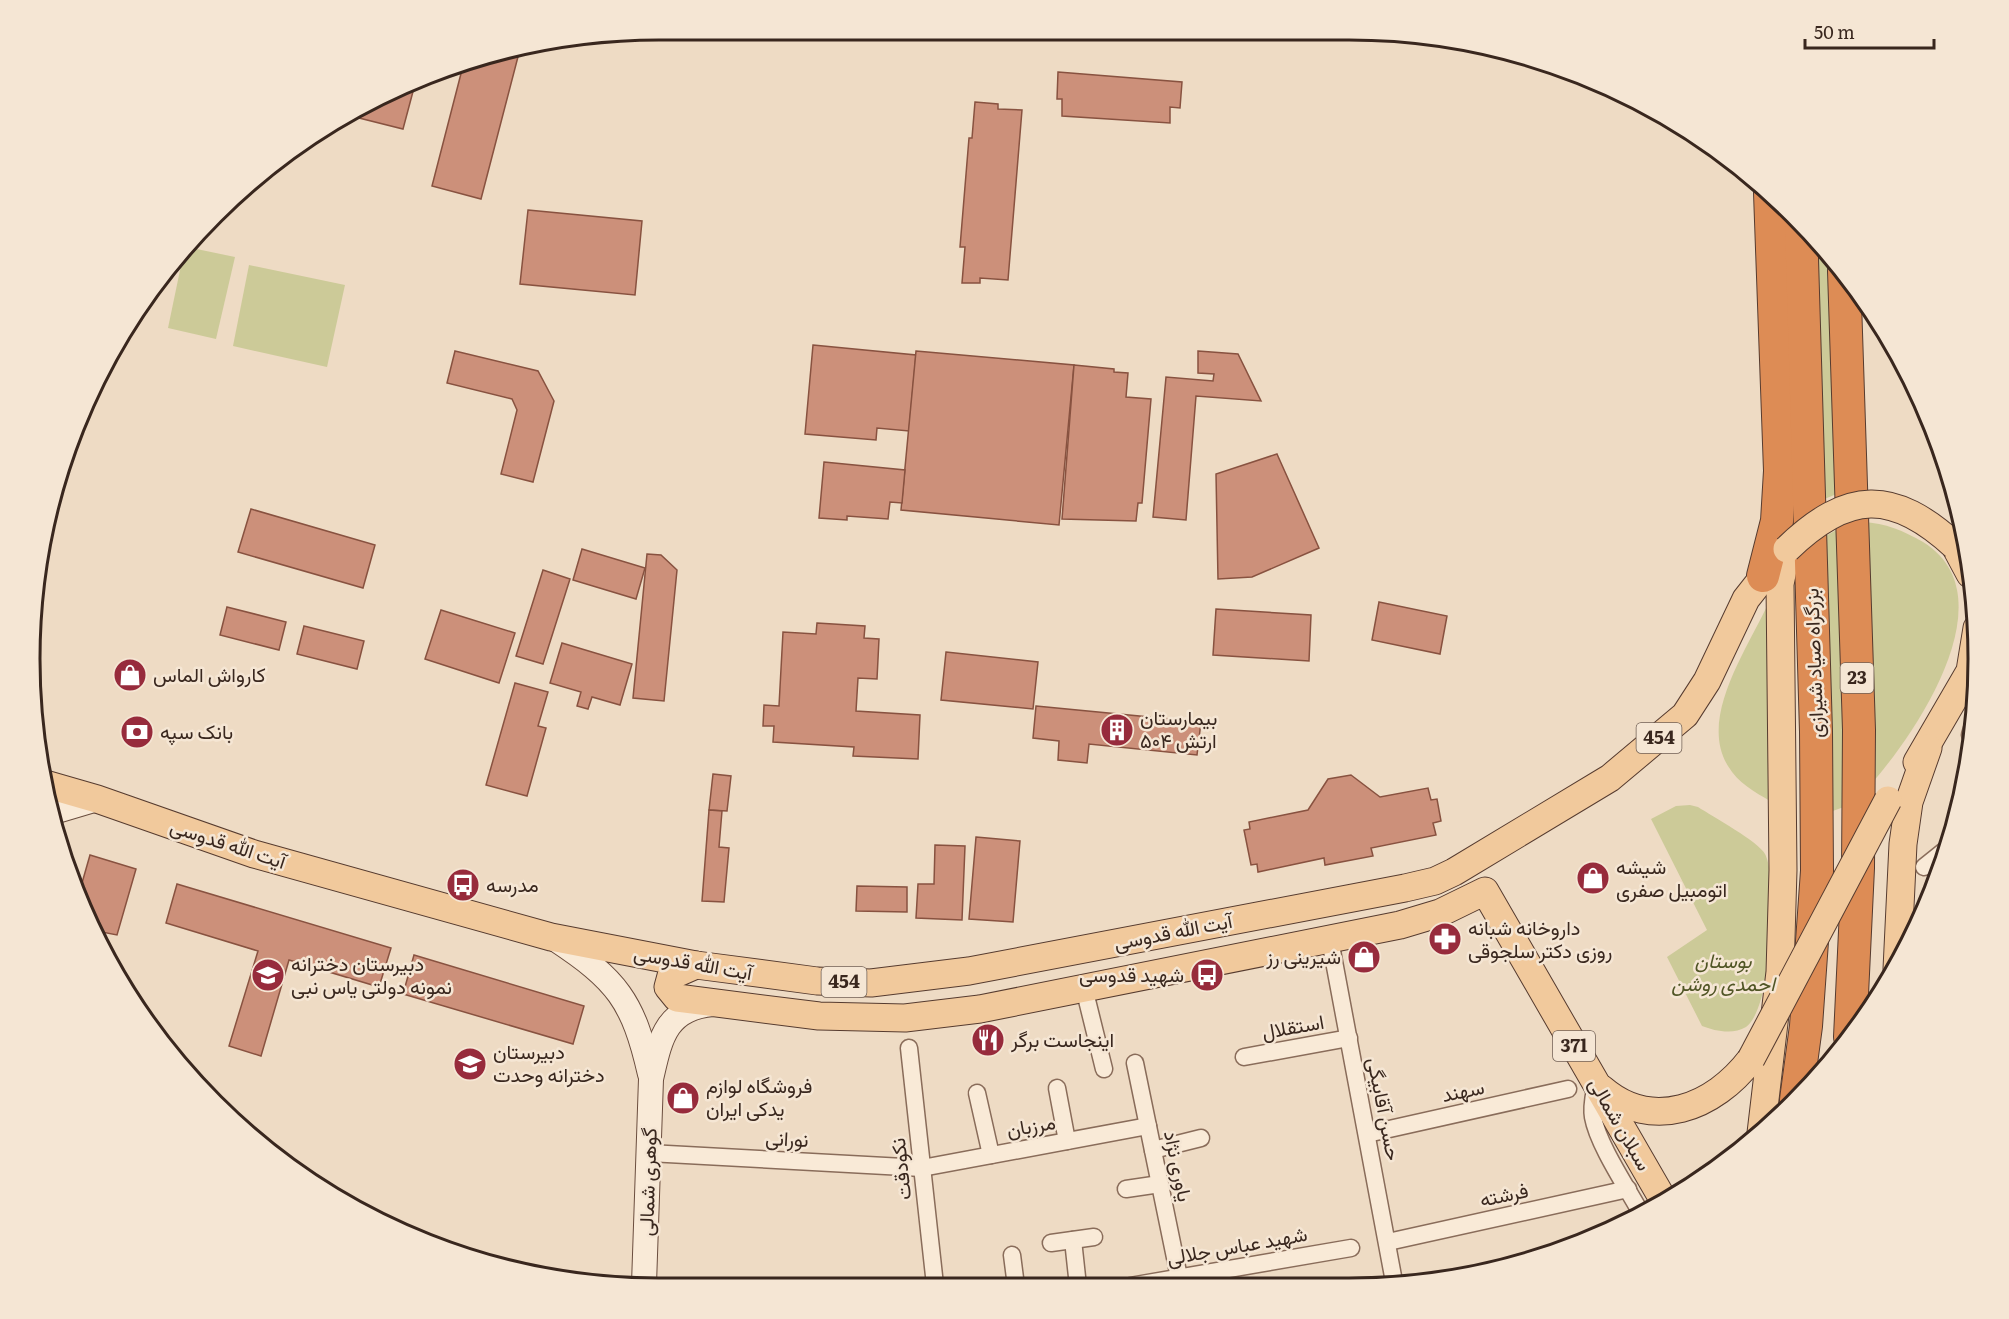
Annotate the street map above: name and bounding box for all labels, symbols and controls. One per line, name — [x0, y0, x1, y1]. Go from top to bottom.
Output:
scale bar — [1805, 12, 1934, 50]
text: 50 m — [1814, 18, 1855, 45]
street label: بزرگراه صیاد شیرازی — [1794, 588, 1830, 739]
shop icon: کارواش الماس — [112, 657, 148, 693]
place label: کارواش الماس — [153, 658, 266, 688]
road number: 23 — [1840, 663, 1874, 693]
place label: بیمارستان ۵۰۴ ارتش — [1140, 701, 1217, 754]
building icon: بیمارستان ۵۰۴ ارتش — [1099, 712, 1135, 748]
bank icon: بانک سپه — [119, 714, 155, 750]
place label: بانک سپه — [160, 715, 233, 746]
road number: 454 — [1636, 723, 1682, 753]
street label: آیت الله قدوسی — [167, 809, 292, 875]
place label: شیشه اتومبیل صفری — [1616, 850, 1727, 903]
shop icon: شیشه اتومبیل صفری — [1575, 860, 1611, 896]
bus stop icon: مدرسه — [445, 867, 481, 903]
place label: مدرسه — [486, 868, 539, 898]
street label: آیت الله قدوسی — [1111, 904, 1236, 956]
place label: داروخانه شبانه روزی دکتر سلجوقی — [1468, 911, 1612, 964]
pharmacy icon: داروخانه شبانه روزی دکتر سلجوقی — [1427, 921, 1463, 957]
street label: آیت الله قدوسی — [632, 936, 756, 986]
shop icon: شیرینی رز — [1346, 939, 1382, 975]
place label: شیرینی رز — [1265, 940, 1341, 970]
park label: بوستان احمدی روشن — [1671, 944, 1777, 997]
place label: دبیرستان دخترانه نمونه دولتی یاس نبی — [291, 947, 452, 1000]
school or university icon: دبیرستان دخترانه نمونه دولتی یاس نبی — [250, 957, 286, 993]
bus stop icon: شهید قدوسی — [1189, 957, 1225, 993]
place label: شهید قدوسی — [1079, 958, 1184, 988]
road number: 454 — [822, 967, 866, 997]
street label: استقلال — [1259, 1005, 1326, 1045]
restaurant icon: اینجاست برگر — [970, 1022, 1006, 1058]
place label: اینجاست برگر — [1010, 1023, 1114, 1053]
road number: 371 — [1553, 1031, 1595, 1061]
place label: دبیرستان دخترانه وحدت — [493, 1035, 605, 1088]
school or university icon: دبیرستان دخترانه وحدت — [452, 1046, 488, 1082]
street label: حسن آقابیگی — [1361, 1054, 1411, 1163]
place label: فروشگاه لوازم یدکی ایران — [706, 1069, 812, 1122]
street label: سهند — [1438, 1070, 1487, 1108]
street label: سبلان شمالی — [1583, 1071, 1661, 1175]
shop icon: فروشگاه لوازم یدکی ایران — [665, 1080, 701, 1116]
street label: مرزبان — [1004, 1105, 1057, 1143]
street label: نورانی — [765, 1121, 810, 1153]
street label: گوهری شمالی — [629, 1127, 663, 1237]
street label: یاوری نژاد — [1158, 1127, 1202, 1204]
street label: نکودقت — [881, 1137, 917, 1202]
street label: فرشته — [1476, 1173, 1531, 1213]
street label: شهید عباس جلالی — [1164, 1217, 1309, 1271]

